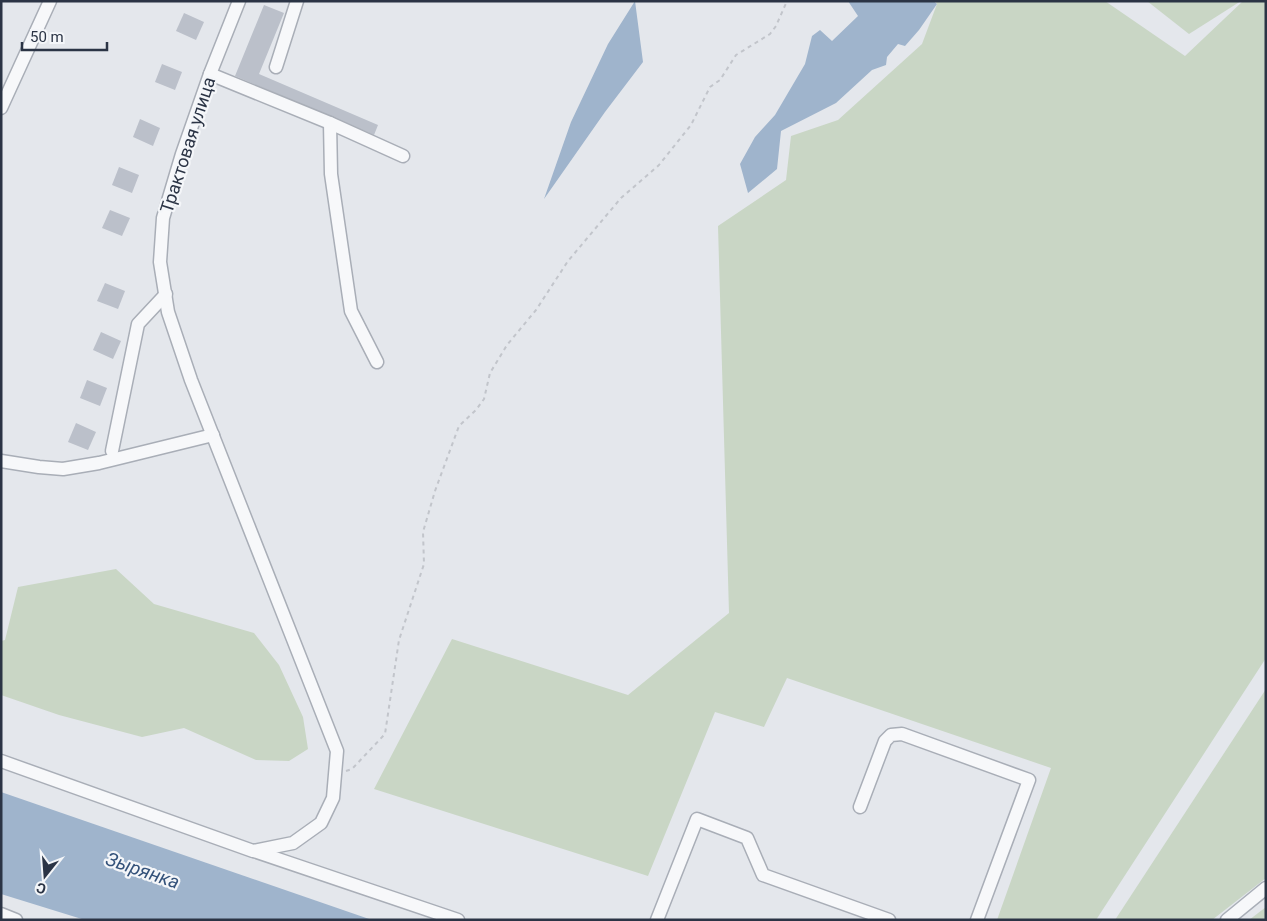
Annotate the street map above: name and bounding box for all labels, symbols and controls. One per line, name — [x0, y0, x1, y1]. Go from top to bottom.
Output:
scale bar — [22, 20, 108, 52]
text: 50 m — [30, 28, 64, 46]
street label: Трактовая улица — [156, 74, 219, 216]
water label: Зырянка — [103, 847, 183, 894]
north arrow — [20, 851, 70, 901]
text: С — [34, 879, 48, 897]

